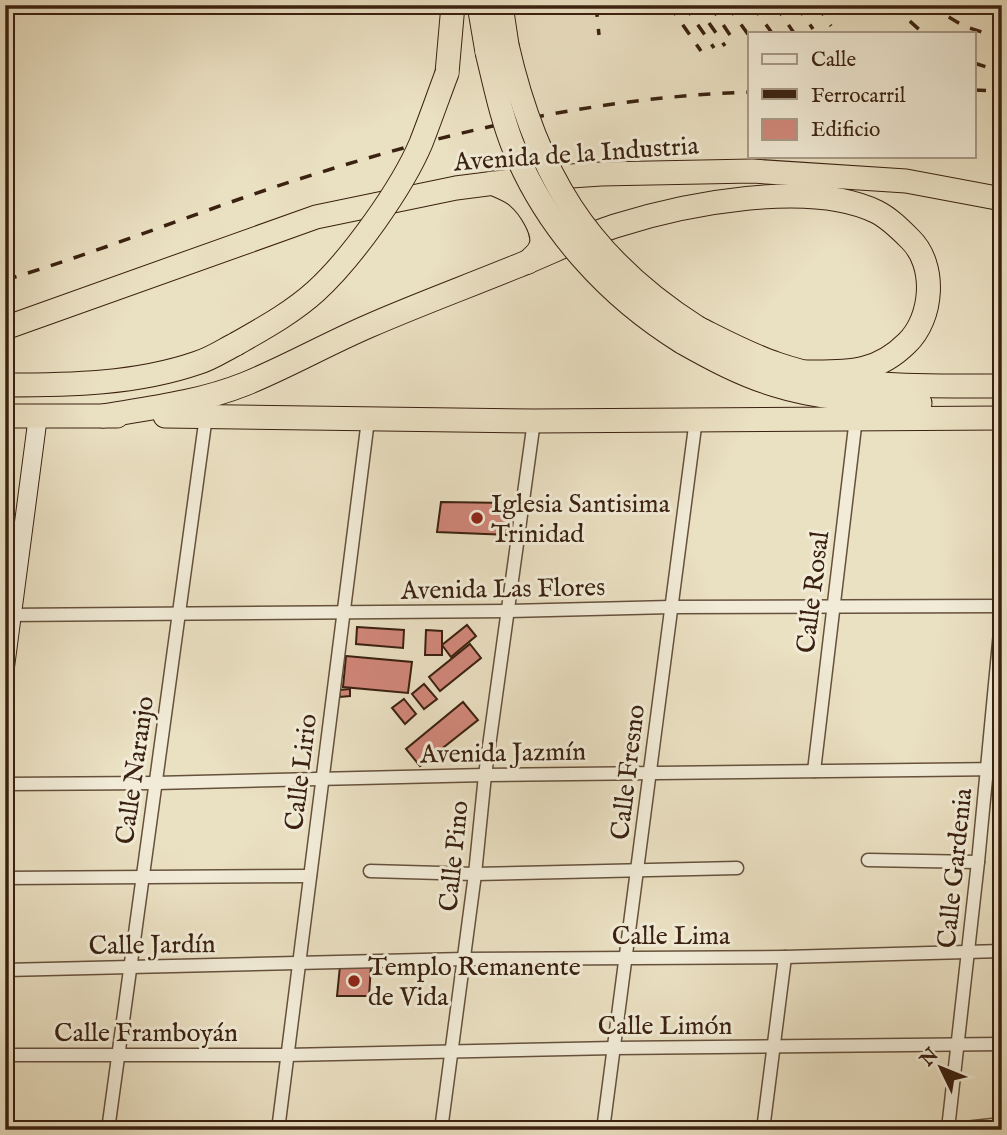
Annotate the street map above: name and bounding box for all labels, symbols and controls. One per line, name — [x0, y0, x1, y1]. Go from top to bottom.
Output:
legend — [748, 32, 976, 158]
text: Calle — [811, 47, 856, 74]
text: Ferrocarril — [811, 83, 906, 110]
text: Edificio — [811, 117, 880, 144]
street label: Avenida de la Industria — [451, 129, 700, 180]
place label: Iglesia Santisima Trinidad — [491, 488, 671, 551]
marker: Iglesia Santisima Trinidad — [469, 510, 485, 526]
street label: Calle Rosal — [790, 528, 837, 655]
street label: Avenida Las Flores — [400, 571, 606, 608]
street label: Calle Naranjo — [109, 694, 162, 846]
street label: Calle Fresno — [604, 703, 653, 842]
street label: Calle Lirio — [278, 712, 325, 832]
street label: Avenida Jazmín — [419, 736, 586, 771]
street label: Calle Gardenia — [931, 786, 980, 950]
street label: Calle Pino — [432, 799, 477, 913]
street label: Calle Lima — [612, 920, 731, 953]
street label: Calle Jardín — [88, 928, 216, 963]
place label: Templo Remanente de Vida — [368, 951, 581, 1014]
marker: Templo Remanente de Vida — [346, 973, 362, 989]
street label: Calle Limón — [598, 1010, 733, 1043]
street label: Calle Framboyán — [54, 1017, 238, 1050]
north arrow — [906, 1034, 976, 1104]
text: N — [915, 1043, 945, 1073]

